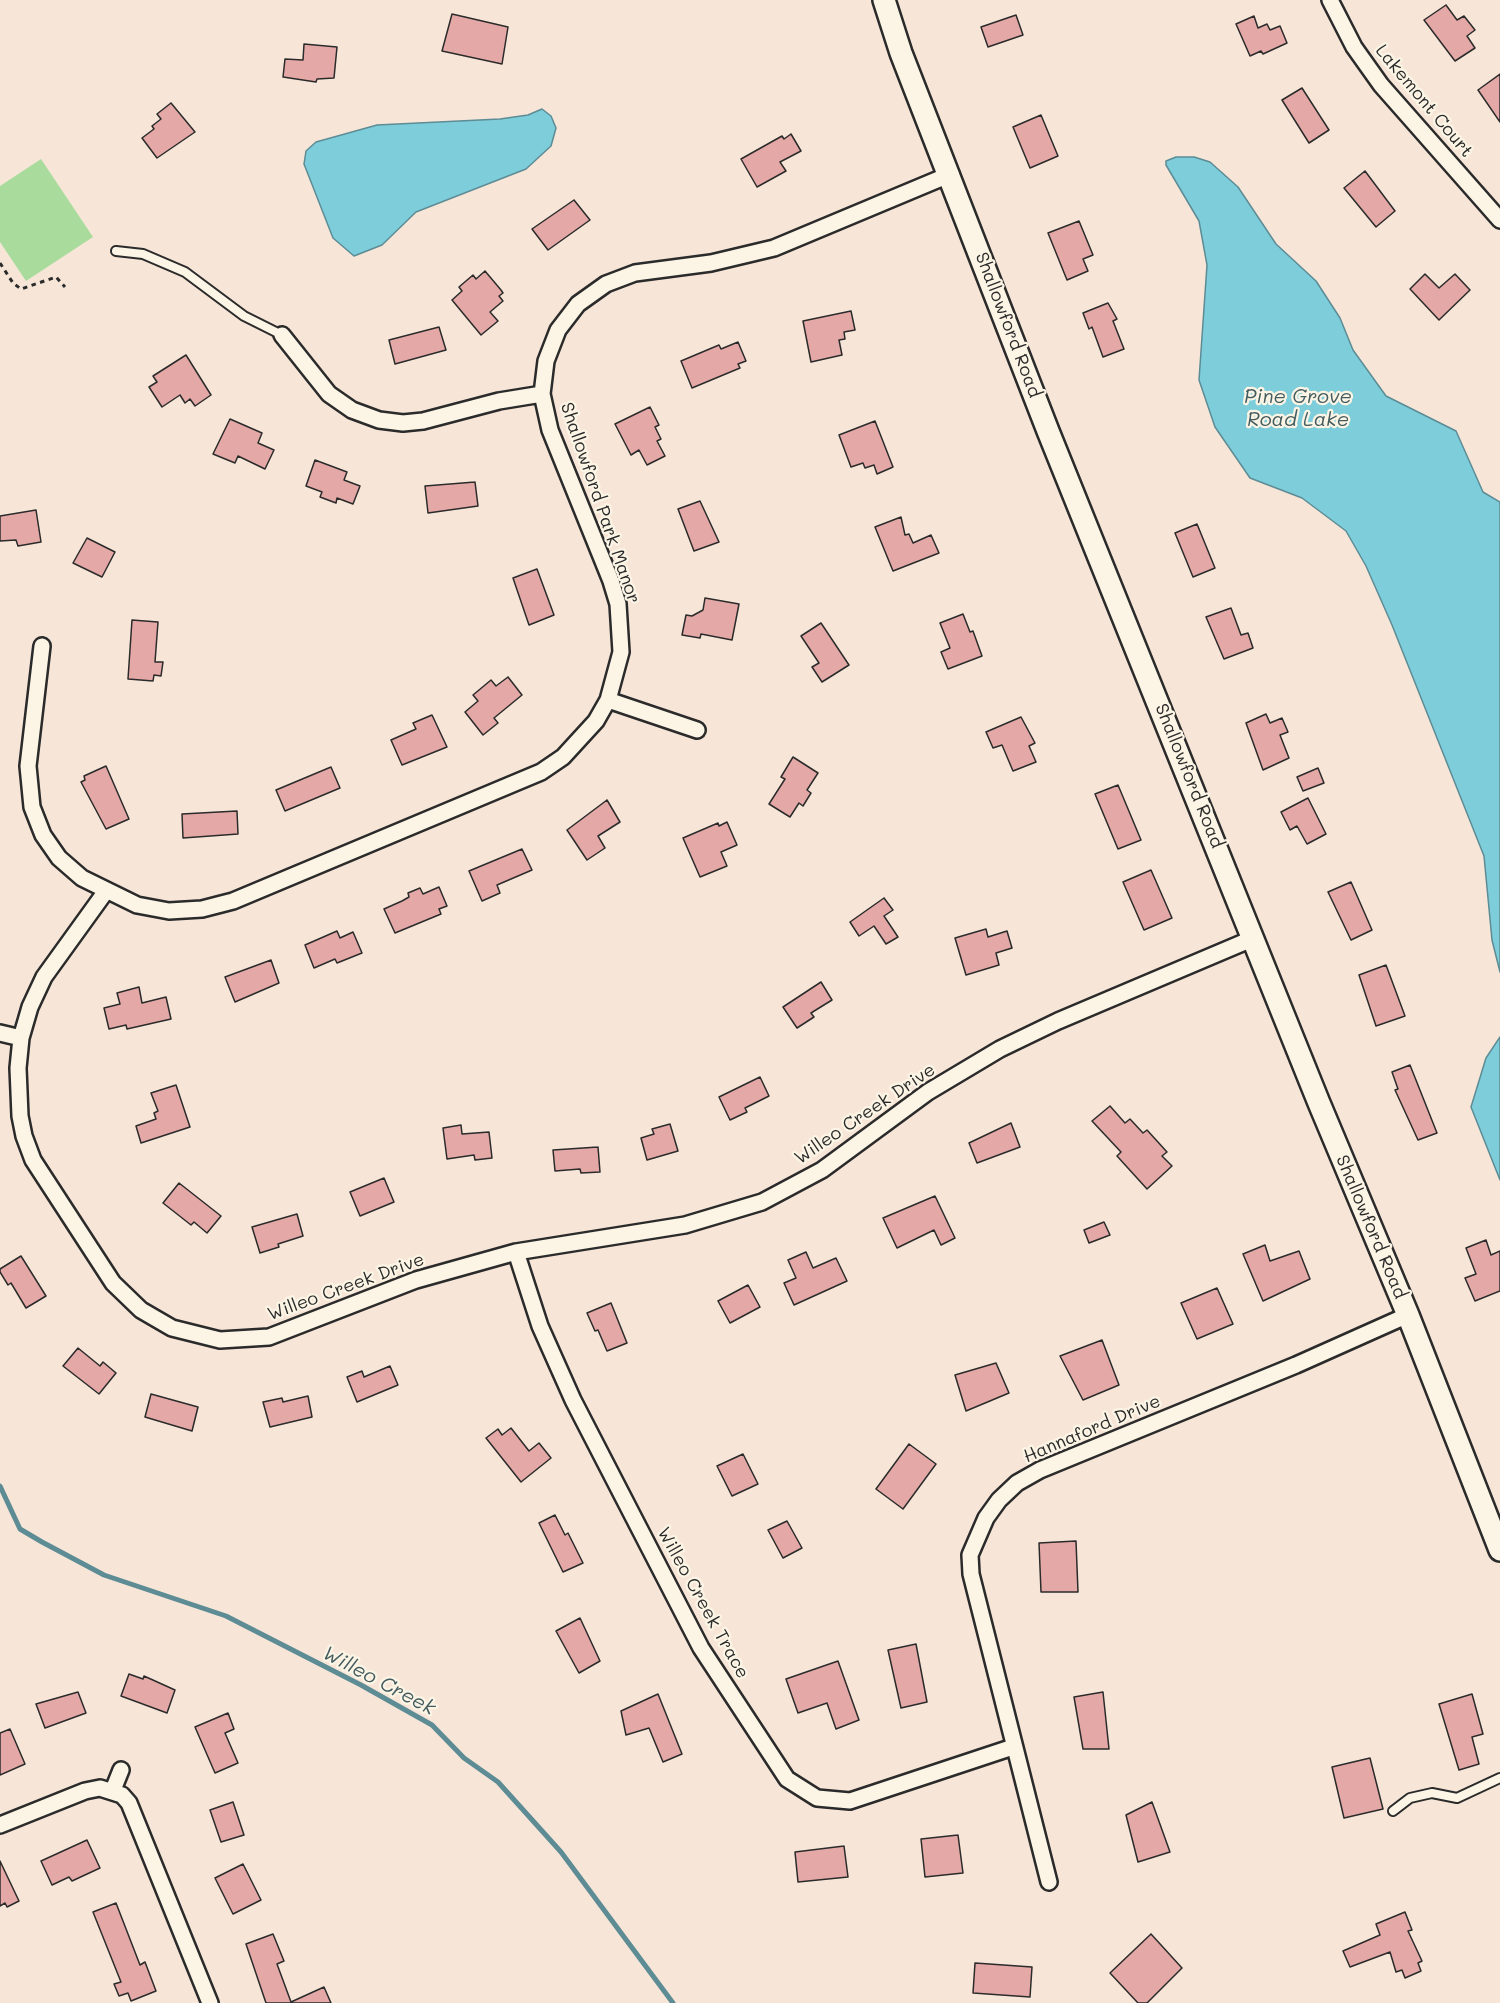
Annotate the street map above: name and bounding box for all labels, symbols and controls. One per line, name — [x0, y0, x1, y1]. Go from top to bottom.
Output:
street label: Lakemont Court — [1371, 40, 1477, 162]
street label: Shallowford Road — [970, 249, 1046, 401]
water label: Pine Grove Road Lake — [1244, 385, 1352, 432]
street label: Shallowford Park Manor — [555, 400, 645, 606]
street label: Shallowford Road — [1150, 701, 1228, 851]
street label: Willeo Creek Drive — [791, 1059, 939, 1169]
street label: Shallowford Road — [1331, 1152, 1411, 1302]
street label: Willeo Creek Drive — [265, 1249, 427, 1325]
street label: Hannaford Drive — [1020, 1390, 1164, 1468]
street label: Willeo Creek Trace — [652, 1524, 754, 1682]
water label: Willeo Creek — [319, 1641, 439, 1721]

